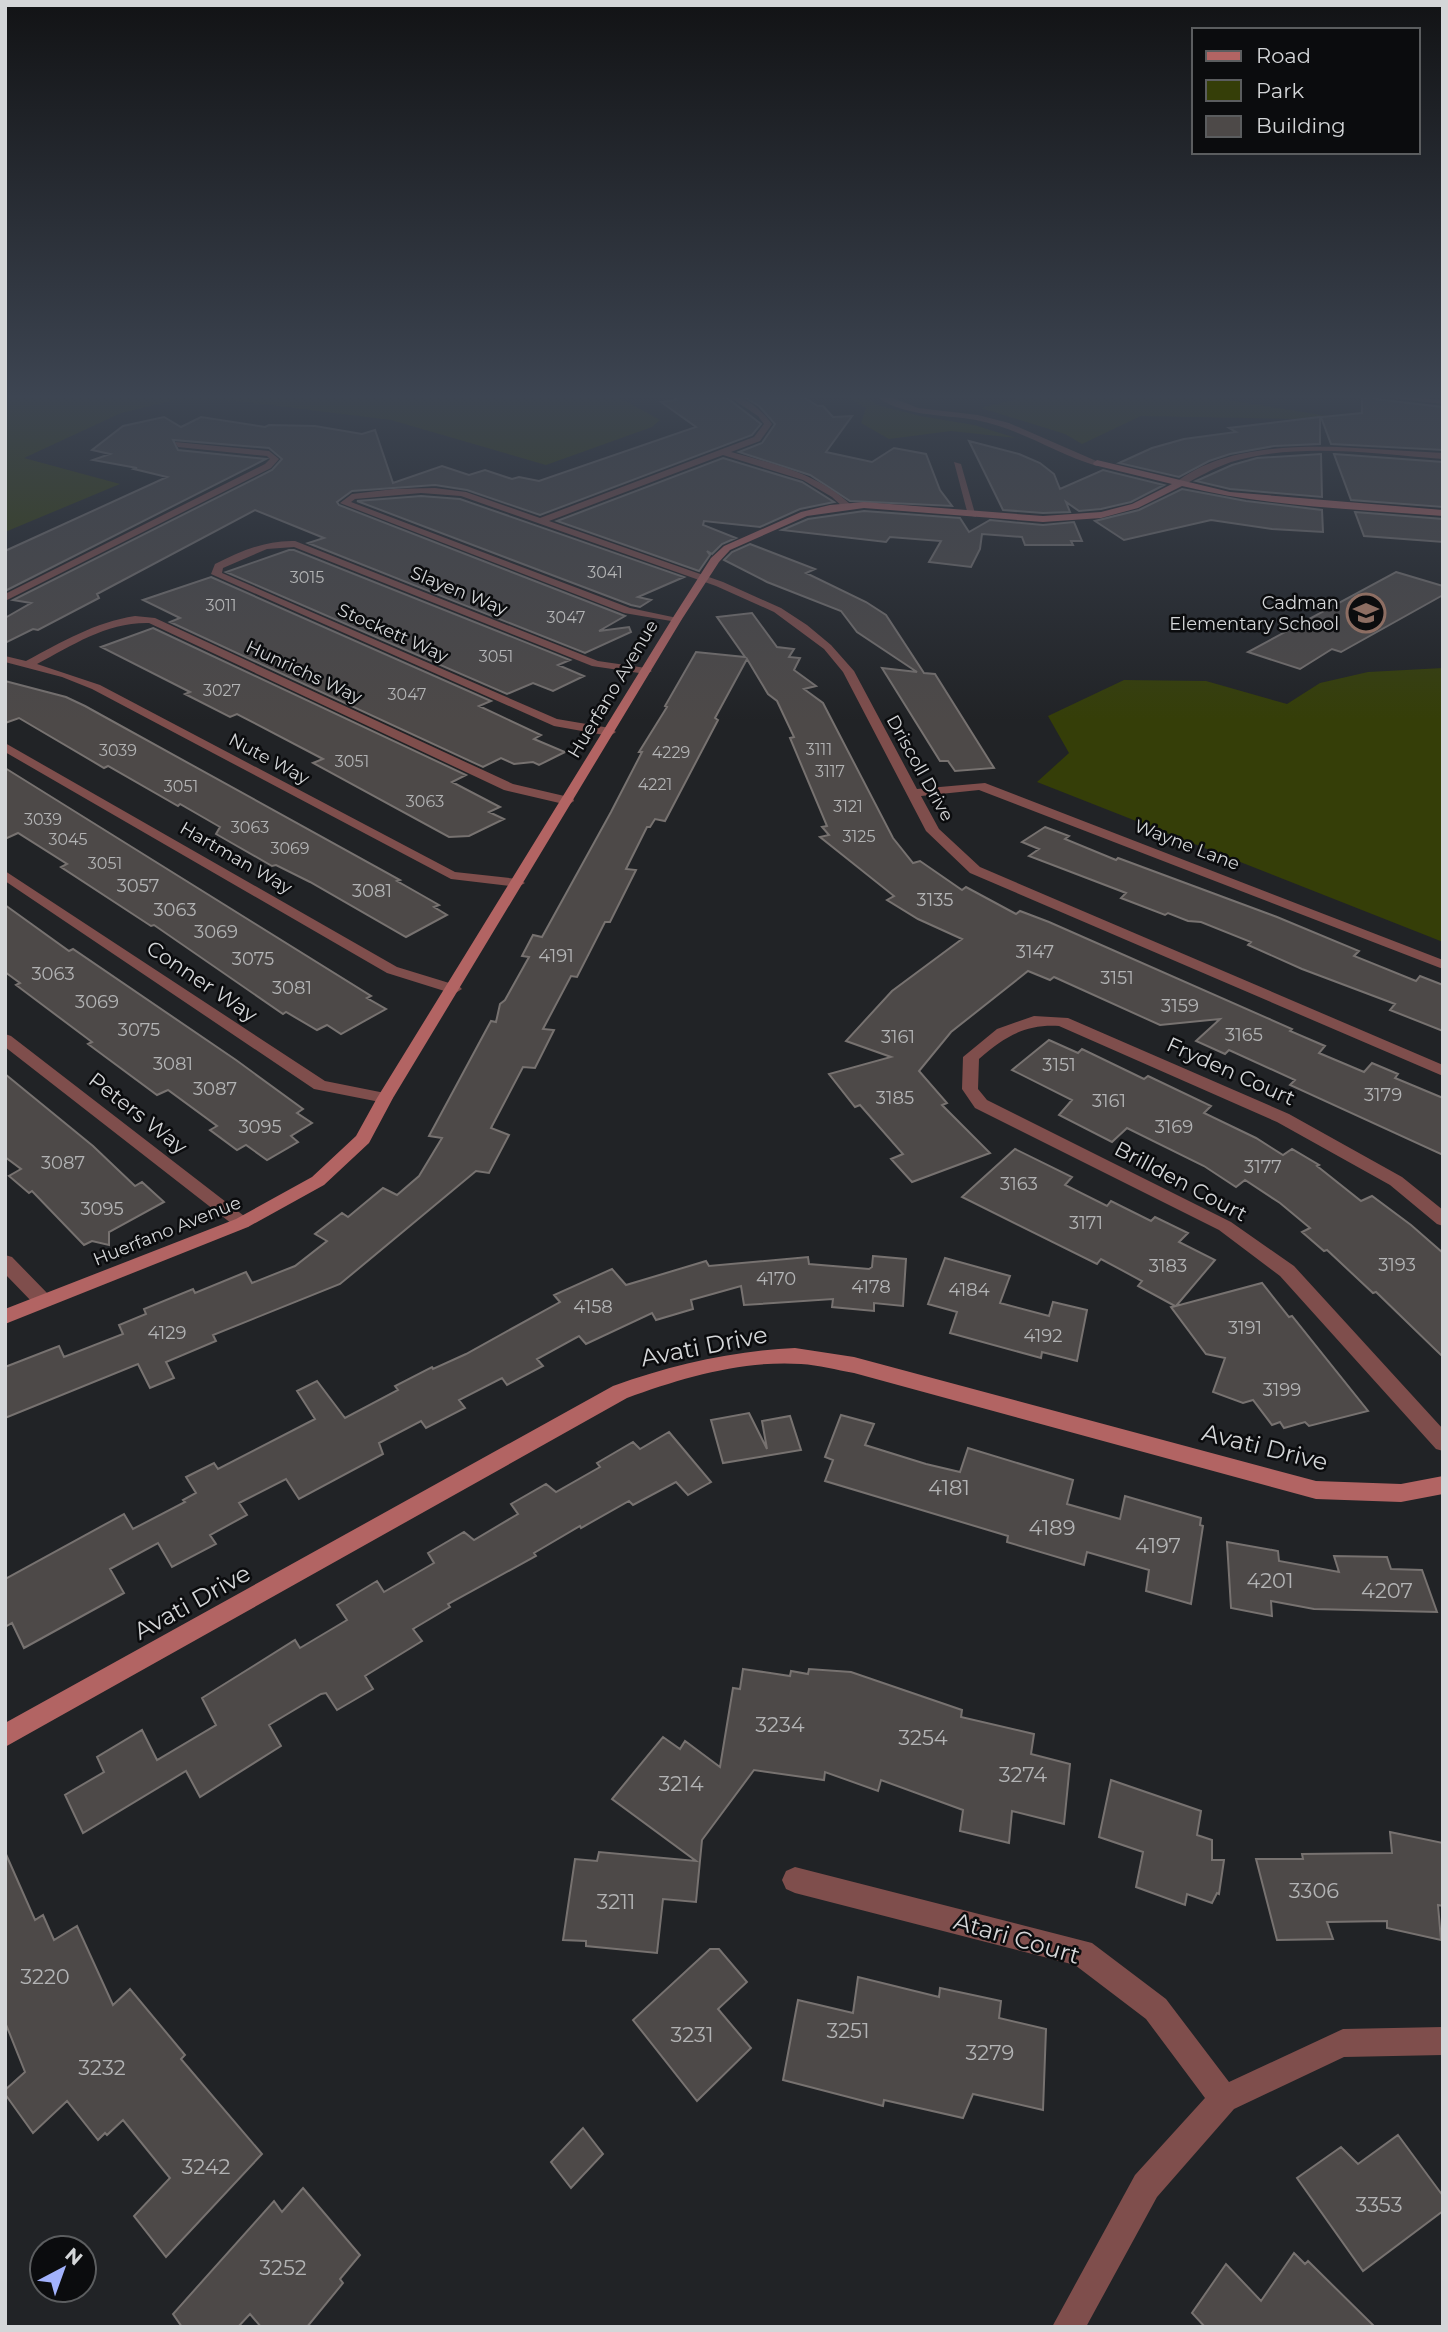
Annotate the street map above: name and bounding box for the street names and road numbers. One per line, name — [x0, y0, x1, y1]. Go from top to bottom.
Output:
street label: Slayen Way — [407, 562, 511, 620]
street label: Stockett Way — [334, 599, 452, 667]
street label: Huerfano Avenue — [563, 616, 663, 762]
street label: Hunrichs Way — [242, 636, 366, 709]
street label: Driscoll Drive — [882, 711, 958, 825]
street label: Nute Way — [225, 729, 313, 790]
street label: Wayne Lane — [1131, 815, 1243, 875]
street label: Hartman Way — [176, 817, 296, 899]
street label: Conner Way — [142, 935, 263, 1028]
street label: Fryden Court — [1163, 1032, 1299, 1110]
street label: Peters Way — [84, 1067, 193, 1160]
street label: Brillden Court — [1110, 1136, 1252, 1226]
street label: Huerfano Avenue — [90, 1191, 244, 1271]
street label: Avati Drive — [638, 1319, 770, 1373]
street label: Avati Drive — [1199, 1417, 1331, 1477]
street label: Avati Drive — [129, 1558, 255, 1646]
street label: Atari Court — [950, 1906, 1084, 1970]

